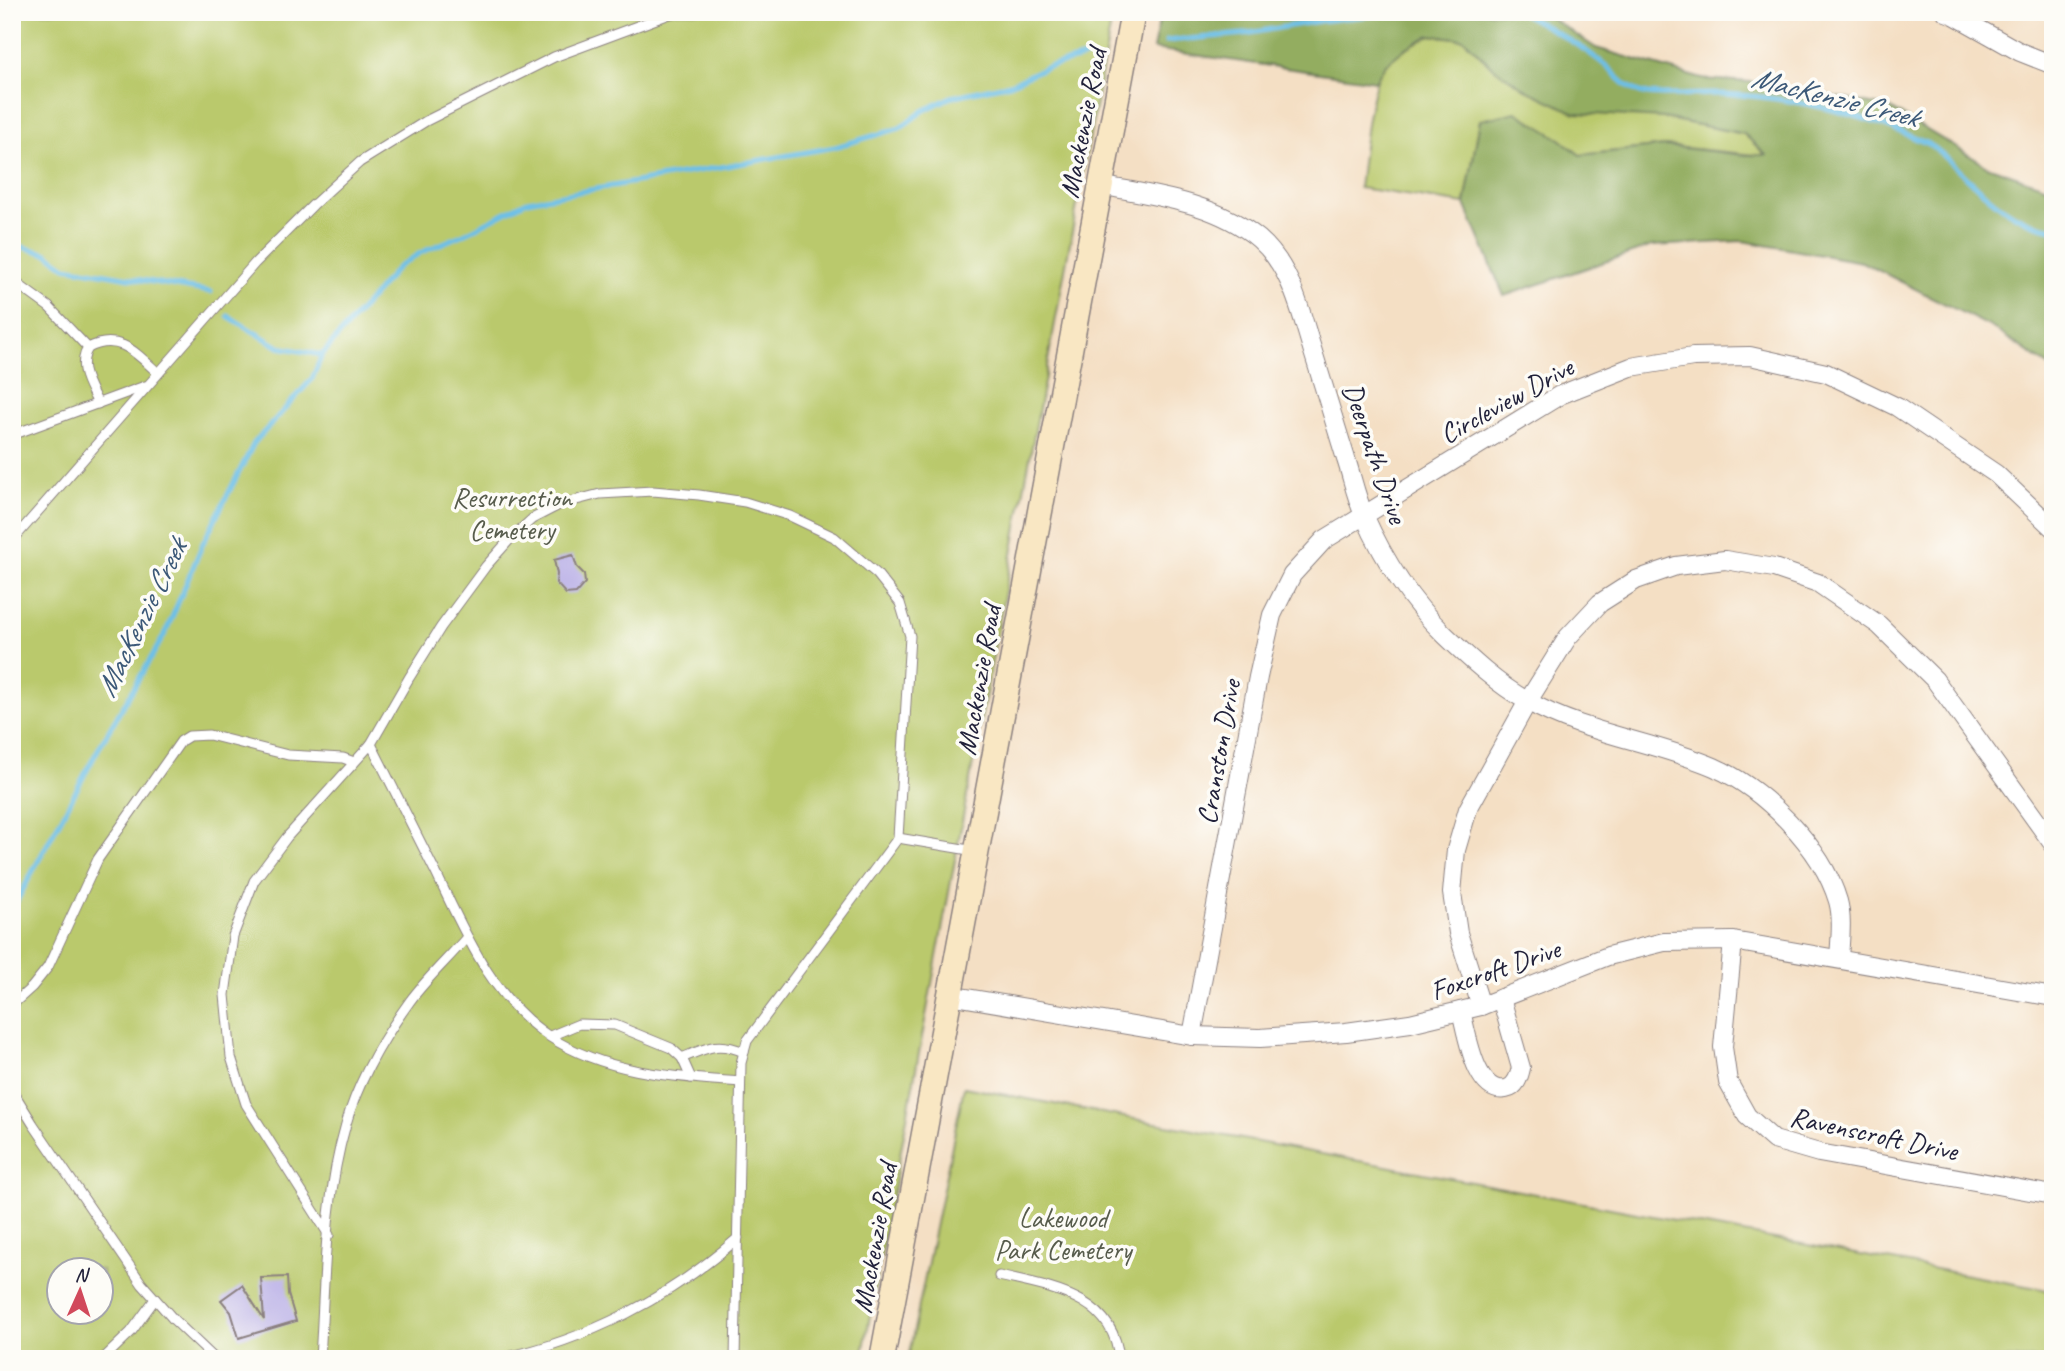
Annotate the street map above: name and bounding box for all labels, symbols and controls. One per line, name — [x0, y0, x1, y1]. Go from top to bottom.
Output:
street label: Mackenzie Road — [1051, 42, 1115, 201]
water label: MacKenzie Creek — [1748, 58, 1927, 137]
street label: Circleview Drive — [1434, 349, 1581, 451]
street label: Deerpath Drive — [1335, 379, 1416, 530]
park label: Resurrection Cemetery — [452, 480, 573, 547]
water label: MacKenzie Creek — [87, 529, 198, 703]
street label: Mackenzie Road — [948, 599, 1010, 758]
street label: Cranston Drive — [1189, 675, 1249, 827]
street label: Foxcroft Drive — [1426, 930, 1566, 1008]
street label: Ravenscroft Drive — [1787, 1099, 1963, 1169]
street label: Mackenzie Road — [844, 1157, 906, 1316]
park label: Lakewood Park Cemetery — [995, 1200, 1134, 1267]
north arrow — [46, 1256, 116, 1326]
text: N — [74, 1263, 91, 1287]

